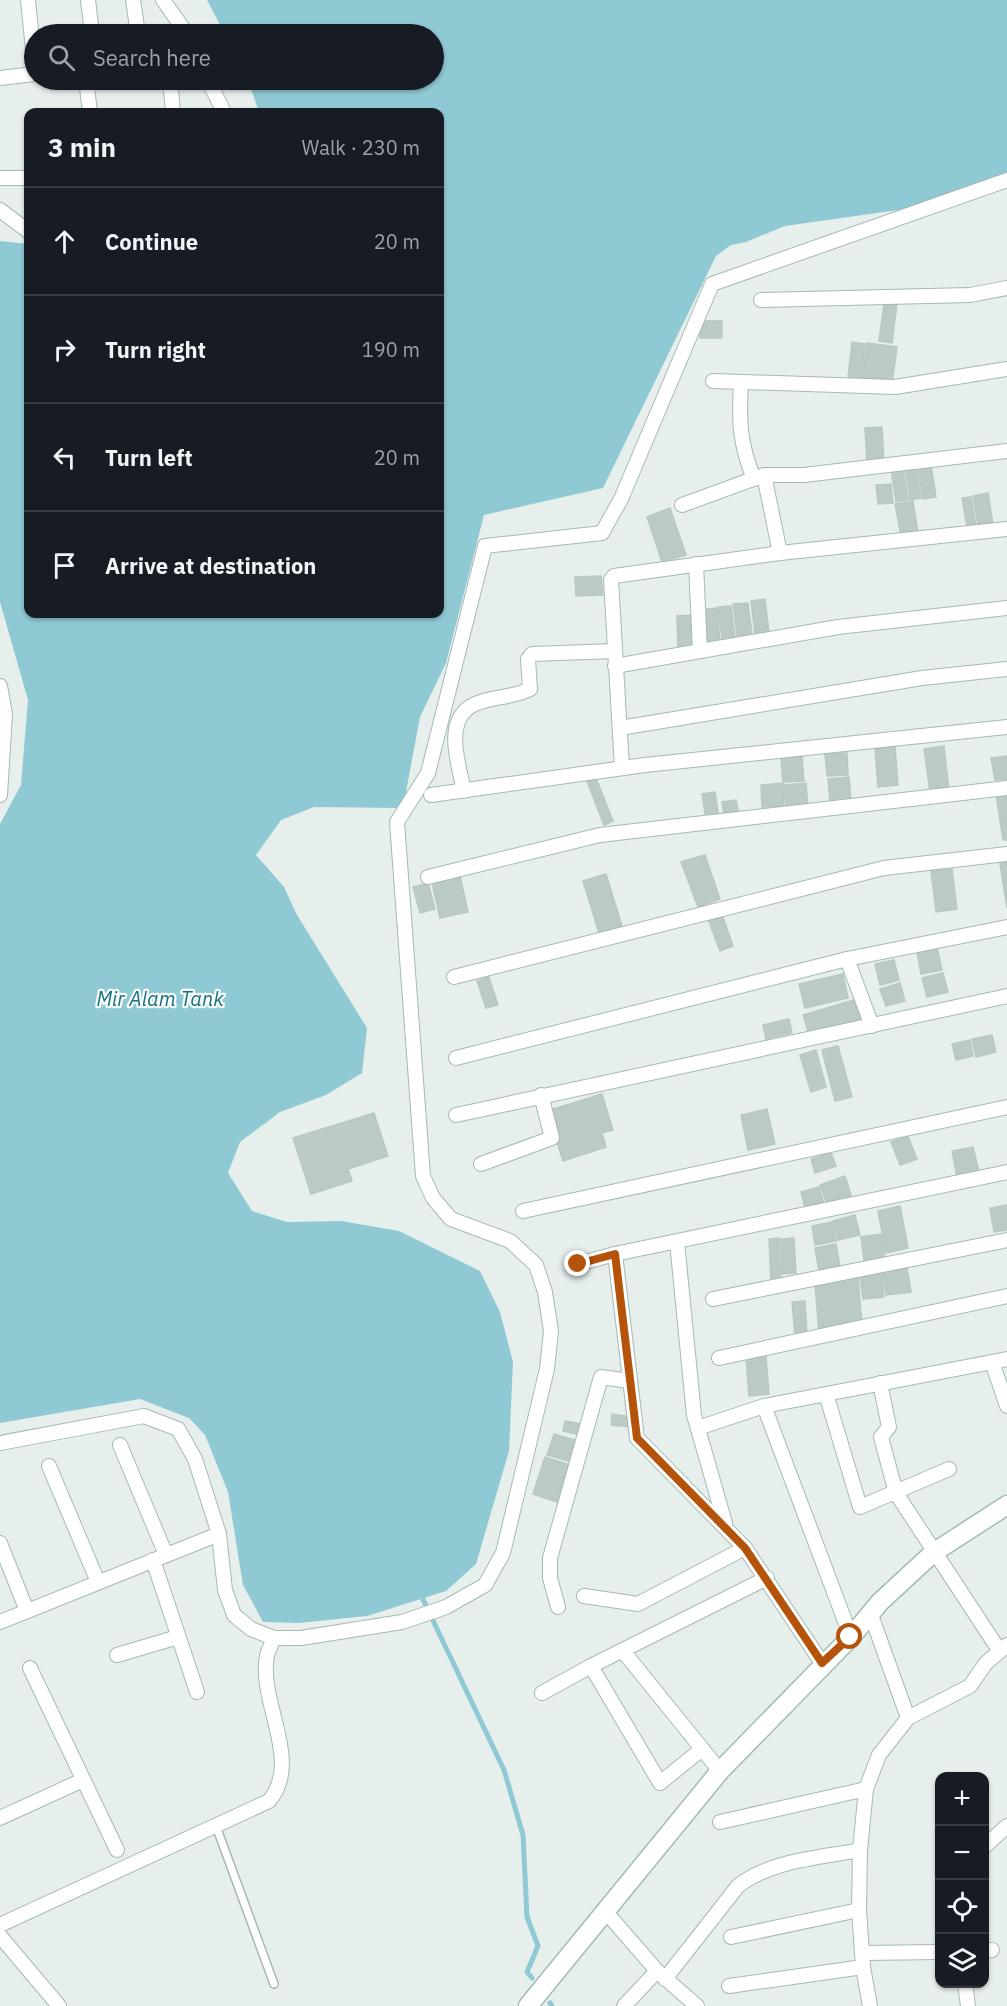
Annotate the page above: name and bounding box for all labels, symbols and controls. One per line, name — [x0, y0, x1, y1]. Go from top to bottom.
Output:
search box — [24, 24, 444, 90]
icon: search — [45, 41, 78, 74]
text: Search here — [93, 43, 211, 72]
text: 3 min — [48, 130, 116, 164]
text: Walk · 230 m — [302, 134, 420, 161]
icon: ahead — [48, 225, 81, 258]
text: Continue — [105, 227, 198, 256]
text: 20 m — [374, 228, 420, 255]
icon: right — [48, 333, 81, 366]
text: Turn right — [105, 335, 206, 364]
text: 190 m — [362, 336, 420, 363]
icon: left — [48, 441, 81, 474]
text: Turn left — [105, 443, 193, 472]
text: 20 m — [374, 444, 420, 471]
icon: arrive — [48, 549, 81, 582]
text: Arrive at destination — [105, 551, 316, 580]
water label: Mir Alam Tank — [96, 985, 224, 1012]
route end — [564, 1250, 590, 1276]
route start — [836, 1623, 862, 1649]
map controls — [935, 1772, 989, 1988]
button: + — [935, 1772, 989, 1826]
button: − — [935, 1826, 989, 1880]
button: locate — [935, 1880, 989, 1934]
button: layers — [935, 1934, 989, 1988]

